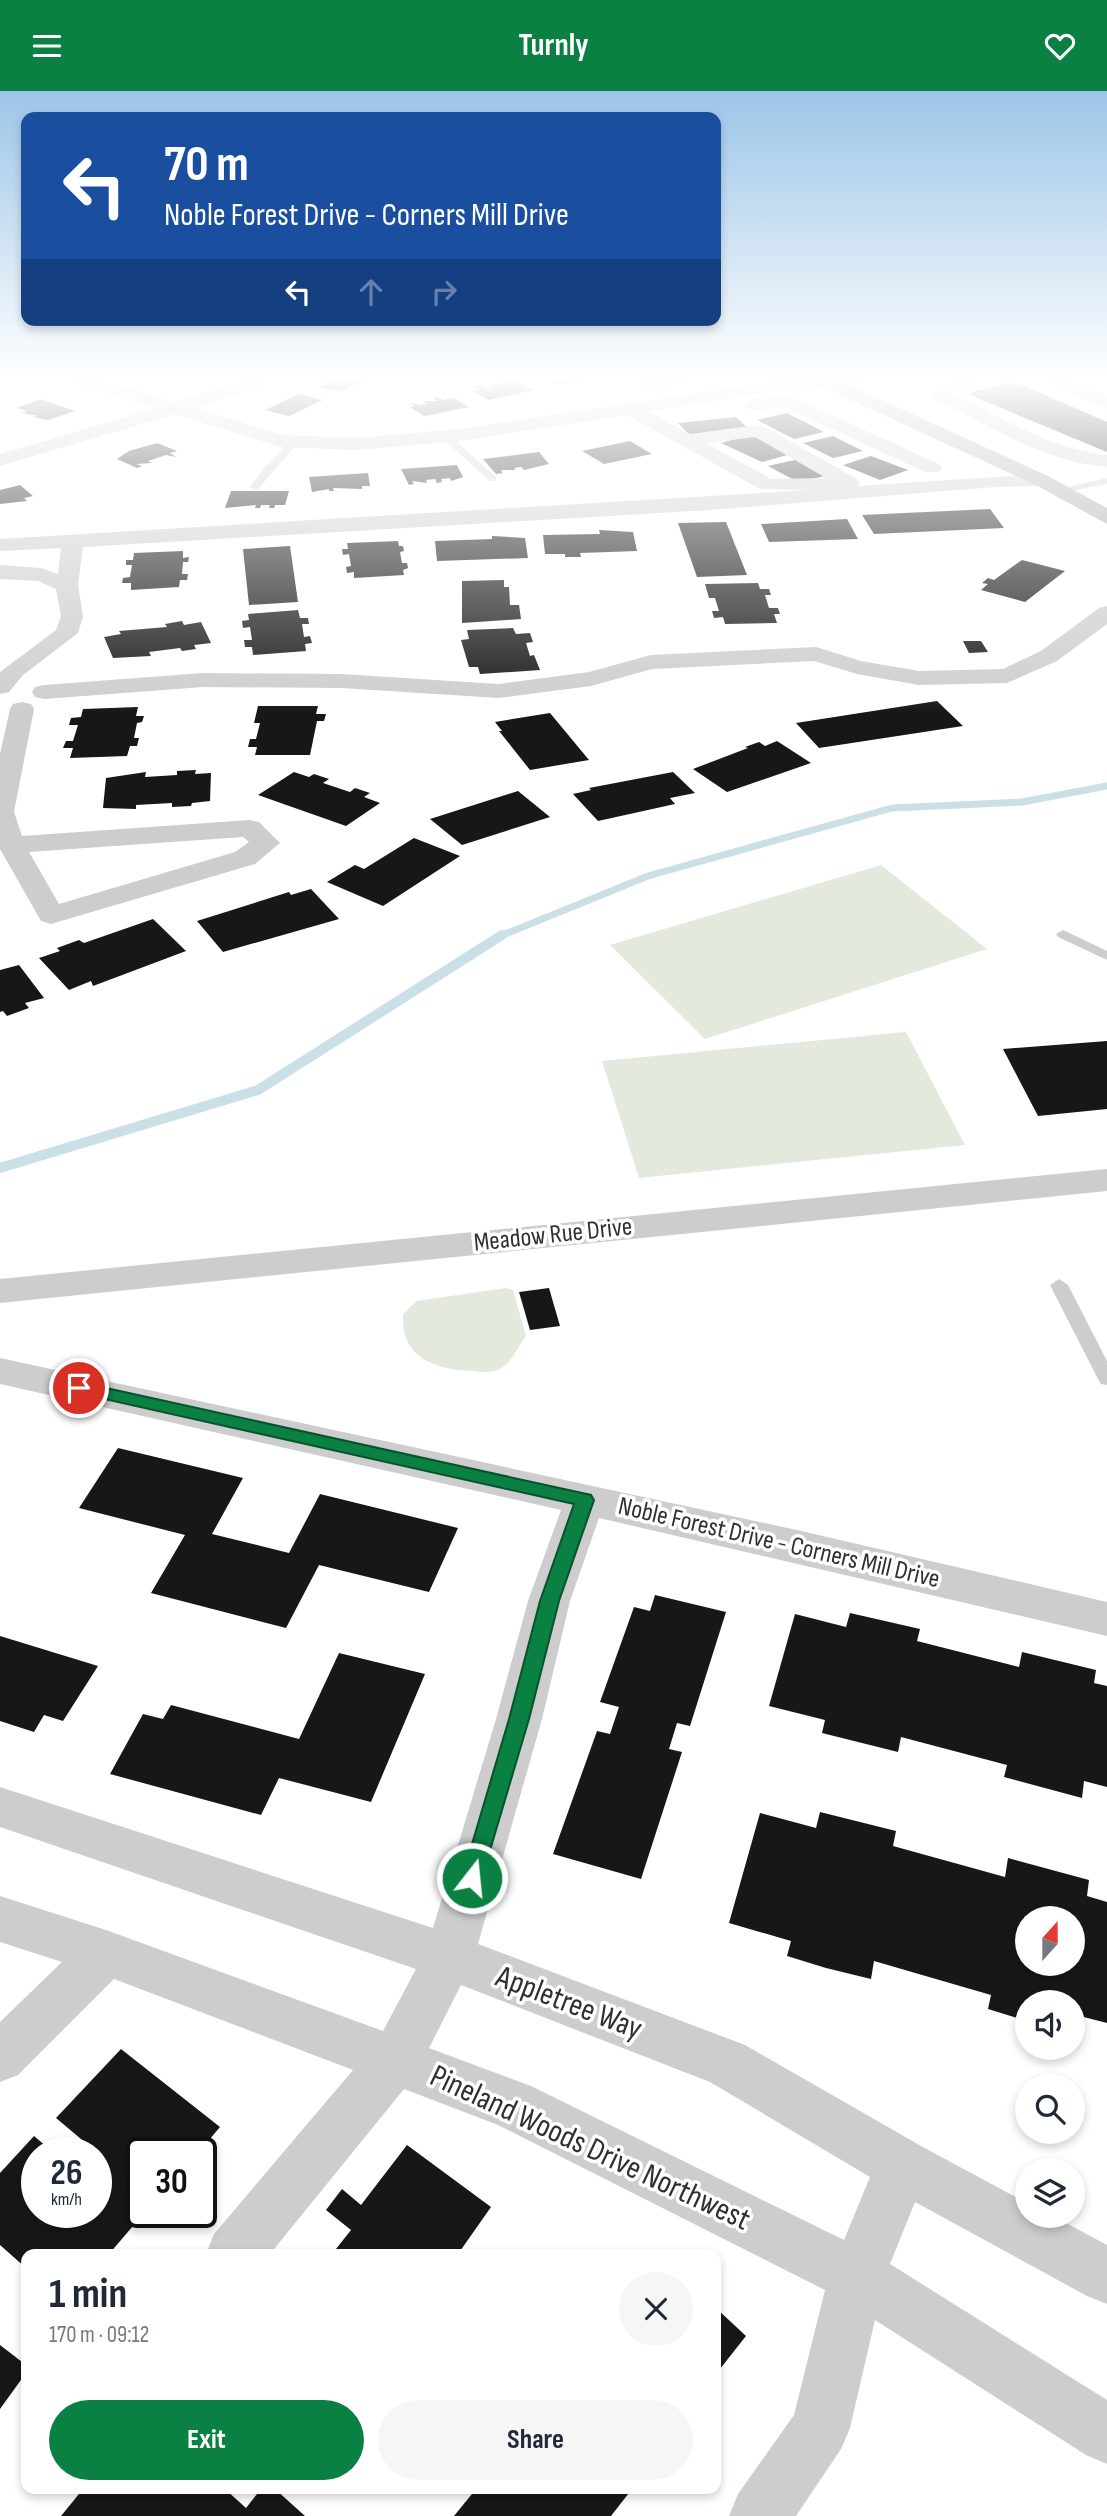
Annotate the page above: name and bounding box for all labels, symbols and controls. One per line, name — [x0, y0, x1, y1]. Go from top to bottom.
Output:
text: Turnly — [518, 26, 589, 65]
icon: menu — [28, 27, 66, 65]
icon: heart — [1041, 27, 1079, 65]
text: 70 m — [164, 136, 249, 195]
icon: left — [49, 140, 140, 231]
text: Noble Forest Drive - Corners Mill Drive — [164, 196, 569, 235]
icon: left — [279, 273, 317, 311]
icon: ahead — [352, 273, 390, 311]
icon: right — [425, 273, 463, 311]
street label: Meadow Rue Drive — [472, 1211, 634, 1259]
pin — [49, 1358, 109, 1418]
icon: arrive — [60, 1369, 98, 1407]
street label: Noble Forest Drive - Corners Mill Drive — [615, 1491, 943, 1595]
position arrow — [435, 1841, 509, 1915]
north arrow — [1015, 1906, 1085, 1976]
map controls — [1015, 1906, 1085, 2228]
street label: Appletree Way — [490, 1957, 647, 2049]
button: sound — [1015, 1990, 1085, 2060]
street label: Pineland Woods Drive Northwest — [424, 2057, 756, 2239]
button: search — [1015, 2074, 1085, 2144]
speed limit sign: 30 — [126, 2137, 217, 2228]
text: 26 — [51, 2152, 82, 2195]
button: layers — [1015, 2158, 1085, 2228]
text: km/h — [51, 2189, 82, 2210]
text: 1 min — [49, 2269, 127, 2320]
button: close — [619, 2272, 693, 2346]
text: 170 m · 09:12 — [49, 2321, 149, 2349]
button: Exit — [49, 2400, 364, 2480]
button: Share — [378, 2400, 693, 2480]

